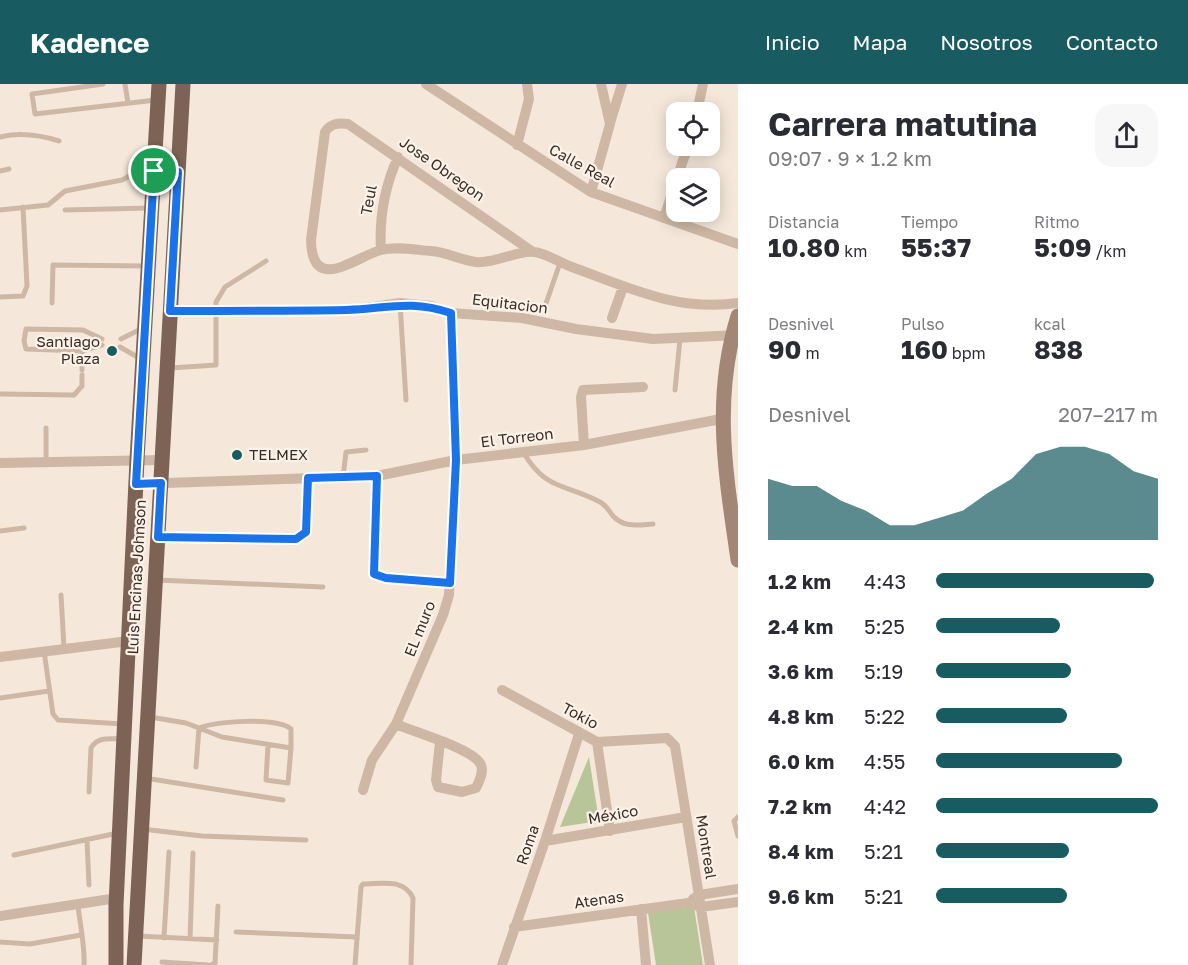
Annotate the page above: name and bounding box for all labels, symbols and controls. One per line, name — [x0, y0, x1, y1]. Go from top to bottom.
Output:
text: Kadence — [30, 26, 150, 59]
text: Inicio — [765, 29, 820, 55]
text: Mapa — [853, 29, 907, 55]
text: Nosotros — [940, 29, 1033, 55]
text: Contacto — [1066, 29, 1158, 55]
map controls — [666, 102, 720, 222]
button: locate — [666, 102, 720, 156]
text: Carrera matutina — [768, 104, 1037, 143]
button: share — [1095, 104, 1158, 167]
street label: Jose Obregon — [396, 132, 489, 204]
street label: Calle Real — [546, 140, 619, 191]
pin — [128, 145, 179, 196]
text: 09:07 · 9 × 1.2 km — [768, 146, 932, 170]
icon: arrive — [137, 154, 170, 187]
button: layers — [666, 168, 720, 222]
street label: Teul — [356, 183, 380, 217]
text: Distancia — [768, 212, 839, 232]
text: Tiempo — [901, 212, 958, 232]
text: Ritmo — [1034, 212, 1079, 232]
text: 10.80 — [768, 232, 840, 263]
text: 55:37 — [901, 232, 971, 263]
text: 5:09 — [1034, 232, 1092, 263]
text: km — [840, 241, 867, 261]
text: /km — [1092, 241, 1126, 261]
street label: Equitacion — [471, 289, 549, 317]
text: Desnivel — [768, 314, 834, 334]
text: Pulso — [901, 314, 944, 334]
text: kcal — [1034, 314, 1066, 334]
place label: Santiago Plaza — [36, 332, 100, 367]
text: 90 — [768, 334, 801, 365]
text: 160 — [901, 334, 948, 365]
text: 838 — [1034, 334, 1083, 365]
text: m — [801, 343, 820, 363]
text: bpm — [948, 343, 986, 363]
marker: Santiago Plaza — [105, 344, 119, 358]
text: Desnivel — [768, 402, 851, 426]
text: 207–217 m — [1058, 402, 1158, 426]
street label: El Torreon — [479, 424, 554, 450]
place label: TELMEX — [249, 445, 308, 463]
marker: TELMEX — [230, 448, 244, 462]
street label: Luis Encinas Johnson — [123, 499, 149, 655]
text: 1.2 km — [768, 569, 831, 593]
text: 4:43 — [864, 569, 906, 593]
street label: EL muro — [400, 598, 438, 659]
text: 2.4 km — [768, 614, 833, 638]
text: 5:25 — [864, 614, 905, 638]
text: 3.6 km — [768, 659, 833, 683]
text: 5:19 — [864, 659, 903, 683]
street label: Tokio — [559, 698, 602, 732]
text: 4.8 km — [768, 704, 834, 728]
text: 5:22 — [864, 704, 905, 728]
text: 6.0 km — [768, 749, 834, 773]
text: 4:55 — [864, 749, 905, 773]
text: 7.2 km — [768, 794, 832, 818]
text: 4:42 — [864, 794, 906, 818]
street label: México — [586, 801, 639, 827]
street label: Montreal — [693, 814, 721, 880]
street label: Roma — [512, 822, 542, 867]
text: 8.4 km — [768, 839, 834, 863]
text: 5:21 — [864, 839, 903, 863]
text: 9.6 km — [768, 884, 834, 908]
text: 5:21 — [864, 884, 903, 908]
street label: Atenas — [573, 887, 625, 911]

